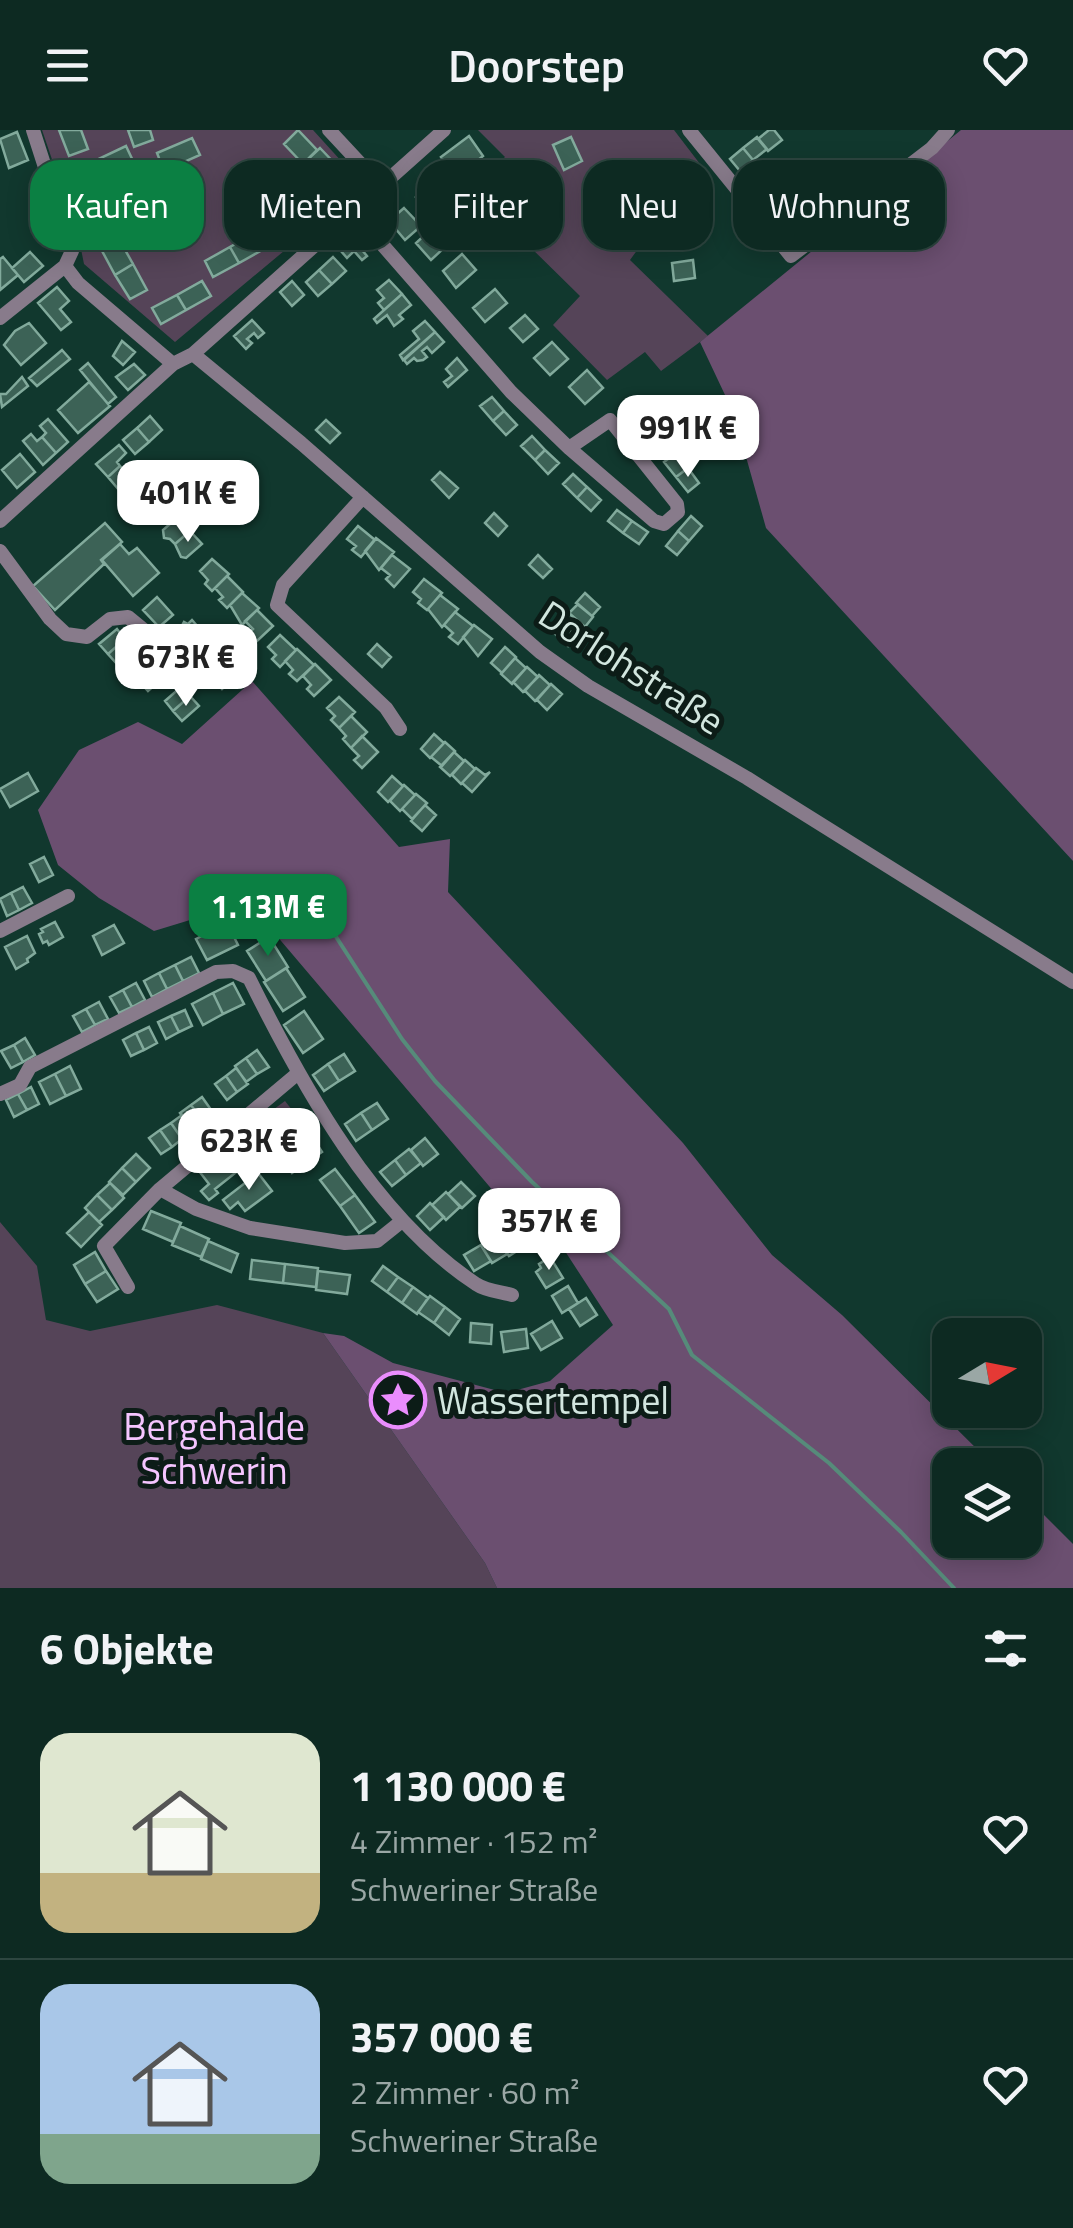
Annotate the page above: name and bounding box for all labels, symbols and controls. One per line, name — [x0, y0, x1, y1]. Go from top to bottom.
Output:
text: Doorstep — [448, 31, 625, 99]
icon: menu — [40, 38, 95, 93]
icon: heart — [978, 38, 1033, 93]
chip: Kaufen — [30, 160, 204, 250]
chip: Mieten — [224, 160, 397, 250]
chip: Filter — [417, 160, 563, 250]
chip: Neu — [583, 160, 713, 250]
chip: Wohnung — [733, 160, 945, 250]
pin: 991K € — [607, 395, 769, 480]
text: 991K € — [639, 403, 737, 451]
pin: 401K € — [107, 460, 269, 545]
text: 401K € — [139, 468, 237, 516]
street label: Dorlohstraße — [528, 585, 736, 749]
pin: 673K € — [105, 624, 267, 709]
text: 673K € — [137, 632, 235, 680]
pin: 1.13M € — [176, 874, 360, 959]
text: 1.13M € — [211, 882, 325, 930]
pin: 623K € — [168, 1108, 330, 1193]
text: 623K € — [200, 1116, 298, 1164]
pin: 357K € — [468, 1188, 630, 1273]
text: 357K € — [500, 1196, 598, 1244]
north arrow — [932, 1318, 1042, 1428]
map controls — [932, 1318, 1042, 1558]
place icon: Wassertempel — [368, 1370, 428, 1430]
place label: Wassertempel — [437, 1371, 669, 1429]
park label: Bergehalde Schwerin — [123, 1397, 305, 1499]
button: layers — [932, 1448, 1042, 1558]
text: 6 Objekte — [40, 1616, 214, 1680]
icon: filters — [978, 1621, 1033, 1676]
text: 1 130 000 € — [350, 1753, 566, 1817]
icon: home — [120, 1773, 240, 1893]
icon: heart — [978, 1806, 1033, 1861]
text: 4 Zimmer · 152 m² — [350, 1817, 597, 1865]
text: Schweriner Straße — [350, 1865, 598, 1913]
text: 357 000 € — [350, 2004, 533, 2068]
icon: home — [120, 2024, 240, 2144]
icon: heart — [978, 2057, 1033, 2112]
text: 2 Zimmer · 60 m² — [350, 2068, 579, 2116]
text: Schweriner Straße — [350, 2116, 598, 2164]

